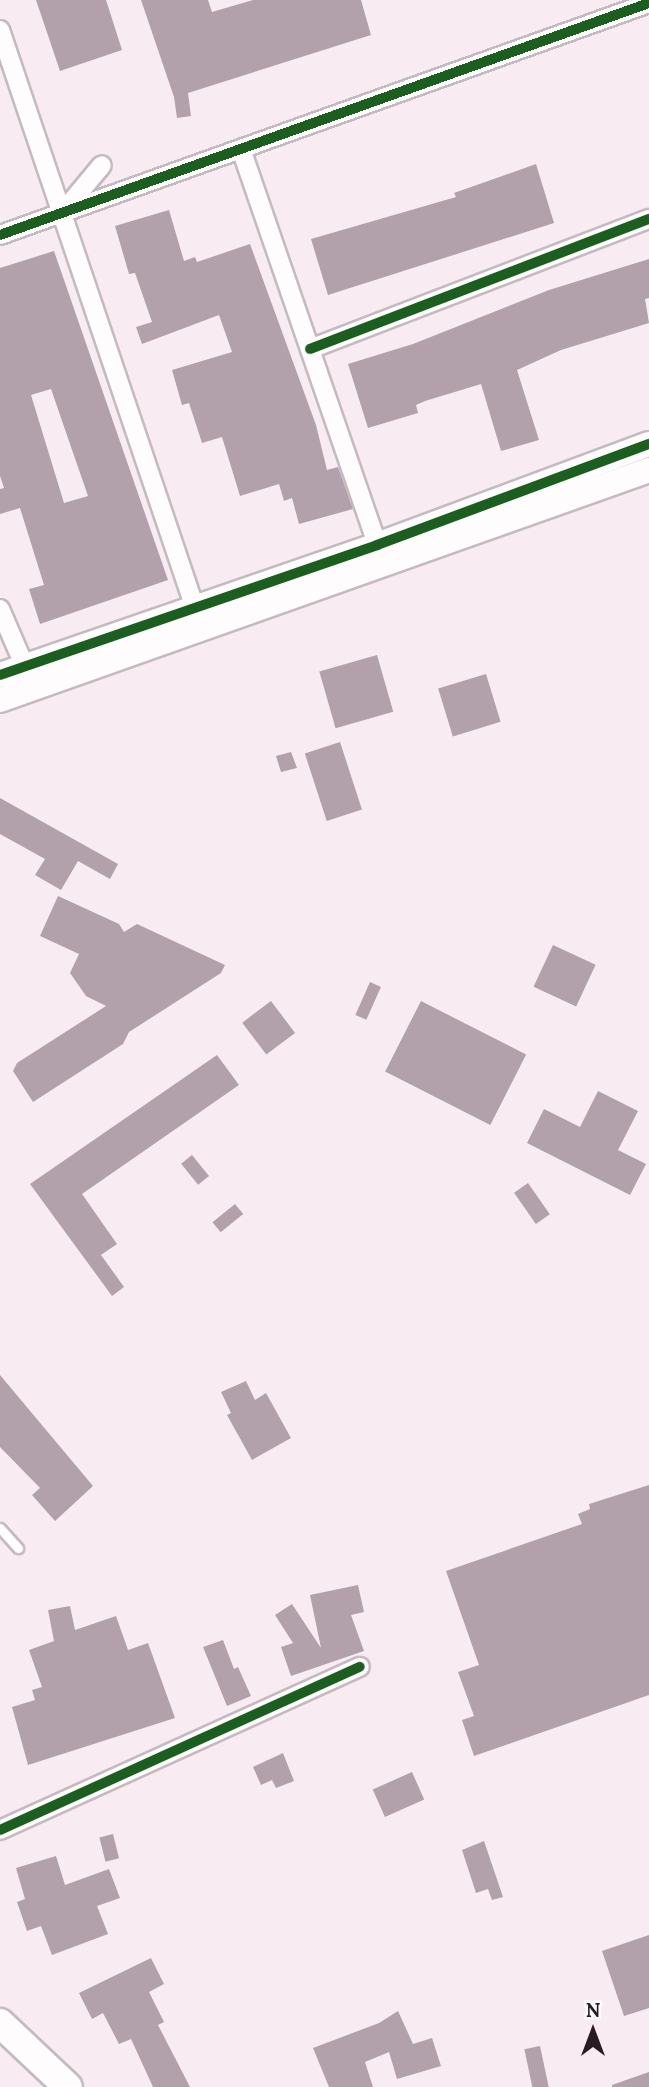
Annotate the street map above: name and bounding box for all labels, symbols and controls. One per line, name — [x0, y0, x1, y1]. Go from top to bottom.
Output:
north arrow — [558, 1996, 628, 2066]
text: N — [586, 1998, 600, 2022]

